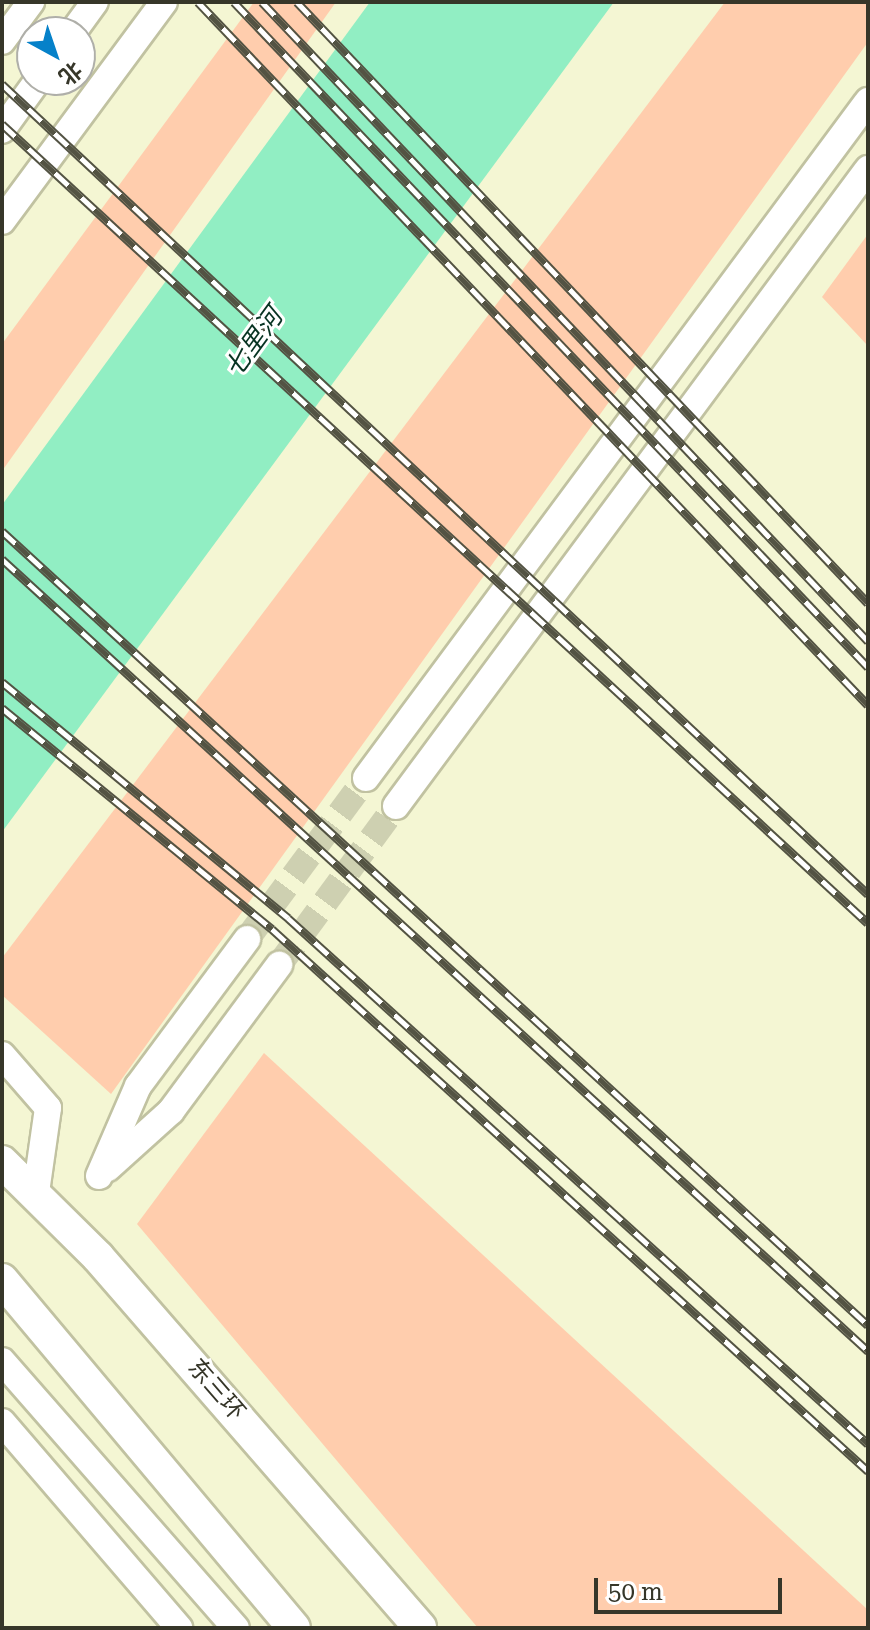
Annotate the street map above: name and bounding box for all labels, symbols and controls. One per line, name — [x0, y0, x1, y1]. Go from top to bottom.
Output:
north arrow — [16, 16, 96, 96]
text: 北 — [54, 57, 87, 90]
water label: 七里河 — [218, 302, 290, 384]
street label: 东三环 — [182, 1353, 250, 1427]
scale bar — [598, 1562, 786, 1612]
text: 50 m — [608, 1578, 663, 1606]

